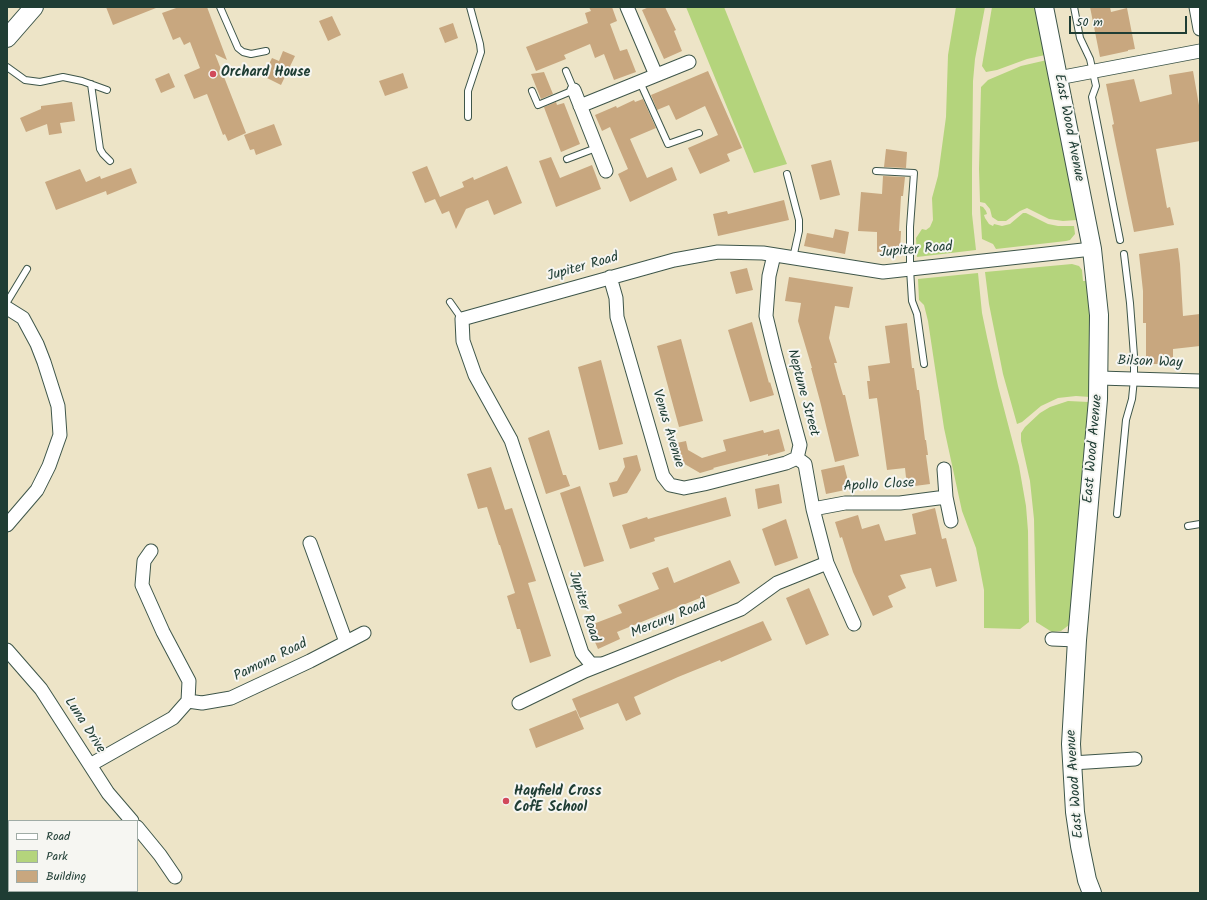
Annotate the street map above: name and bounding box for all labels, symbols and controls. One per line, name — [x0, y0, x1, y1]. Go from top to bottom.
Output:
scale bar — [1071, 8, 1189, 34]
text: 50 m — [1076, 13, 1103, 32]
place label: Orchard House — [221, 66, 310, 82]
marker: Orchard House — [208, 69, 218, 79]
street label: East Wood Avenue — [1049, 73, 1087, 183]
street label: Jupiter Road — [879, 239, 953, 263]
street label: Jupiter Road — [545, 250, 621, 286]
street label: Neptune Street — [782, 348, 822, 438]
street label: Bilson Way — [1117, 353, 1183, 373]
street label: Venus Avenue — [647, 388, 687, 470]
street label: East Wood Avenue — [1081, 394, 1107, 504]
street label: Apollo Close — [843, 476, 915, 496]
street label: Jupiter Road — [564, 570, 602, 644]
street label: Mercury Road — [629, 597, 709, 643]
street label: Pamona Road — [232, 636, 310, 686]
street label: Luna Drive — [60, 695, 108, 757]
street label: East Wood Avenue — [1064, 729, 1088, 839]
place label: Hayfield Cross CofE School — [514, 785, 601, 818]
marker: Hayfield Cross CofE School — [501, 796, 511, 806]
legend — [8, 820, 138, 892]
text: Road — [46, 827, 70, 846]
text: Park — [46, 847, 68, 866]
text: Building — [46, 867, 86, 886]

